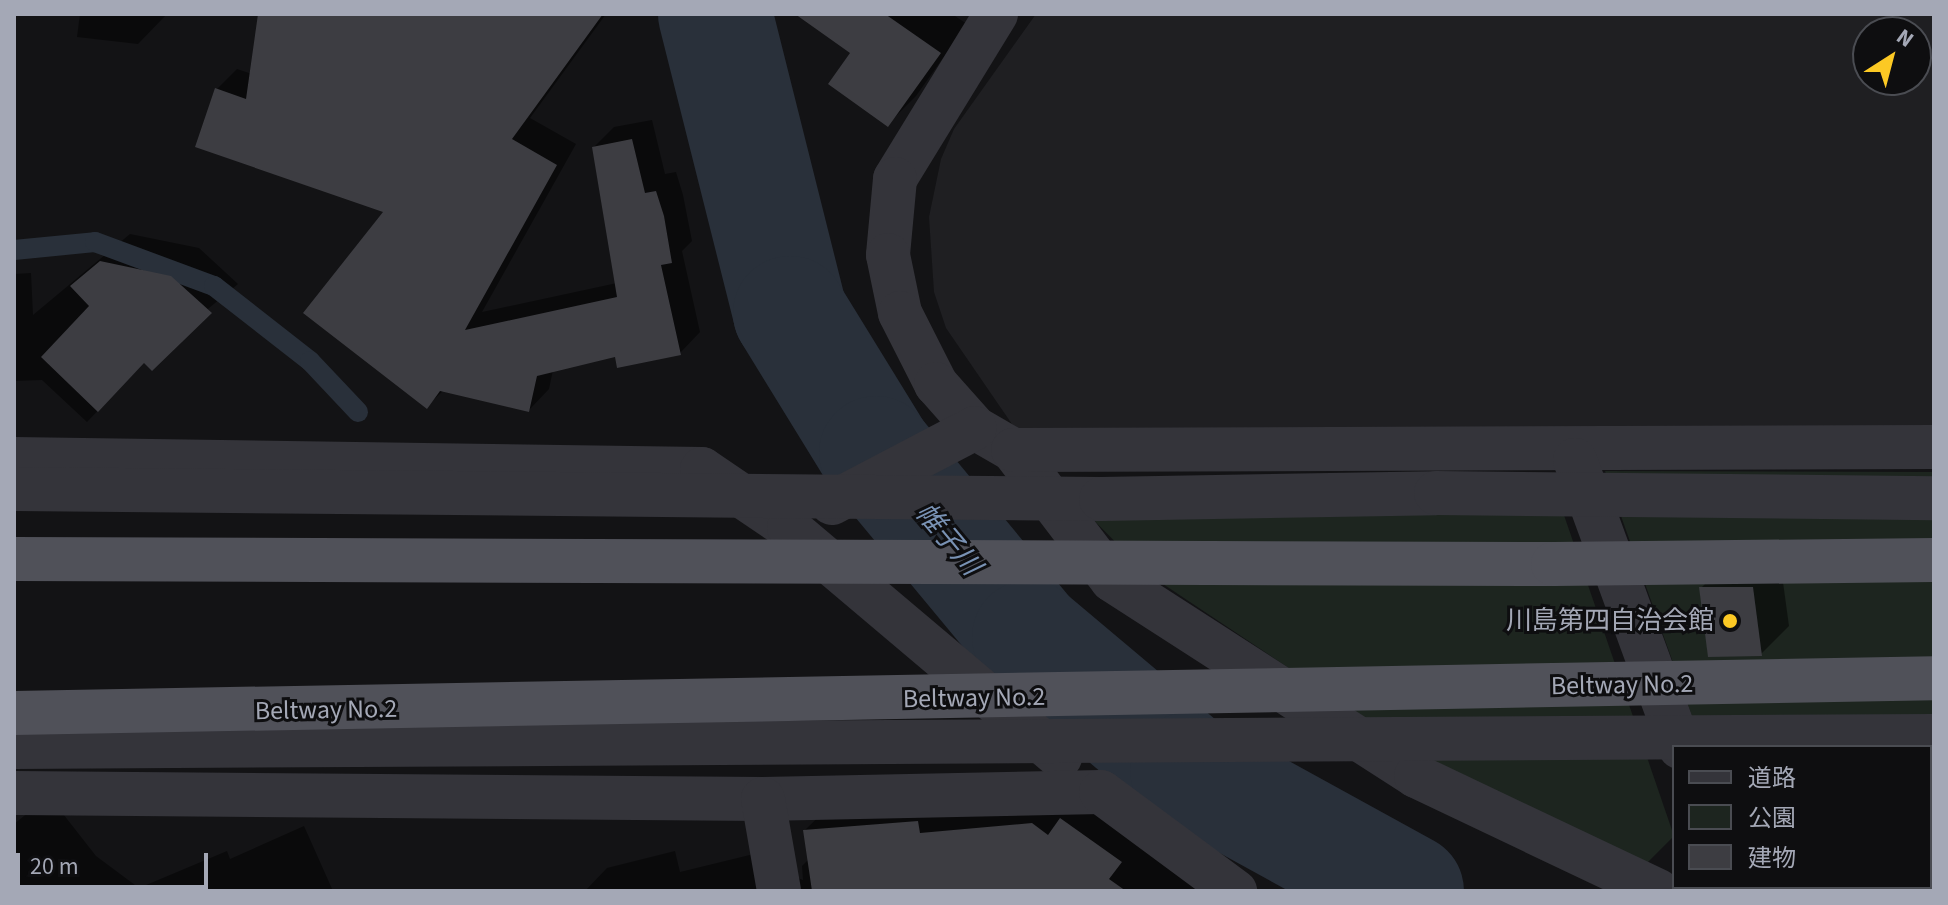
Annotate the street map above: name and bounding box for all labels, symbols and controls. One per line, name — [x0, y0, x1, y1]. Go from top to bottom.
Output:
north arrow — [1852, 16, 1932, 96]
text: N — [1890, 21, 1920, 55]
water label: 帷子川 — [908, 496, 988, 582]
place label: 川島第四自治会館 — [1506, 605, 1714, 637]
marker: 川島第四自治会館 — [1721, 612, 1739, 630]
street label: Beltway No.2 — [1550, 668, 1694, 702]
street label: Beltway No.2 — [902, 681, 1046, 715]
street label: Beltway No.2 — [254, 693, 398, 727]
legend — [1672, 745, 1932, 889]
text: 道路 — [1748, 761, 1796, 796]
text: 公園 — [1748, 801, 1796, 836]
scale bar — [20, 837, 212, 887]
text: 建物 — [1748, 841, 1796, 876]
text: 20 m — [30, 849, 79, 884]

